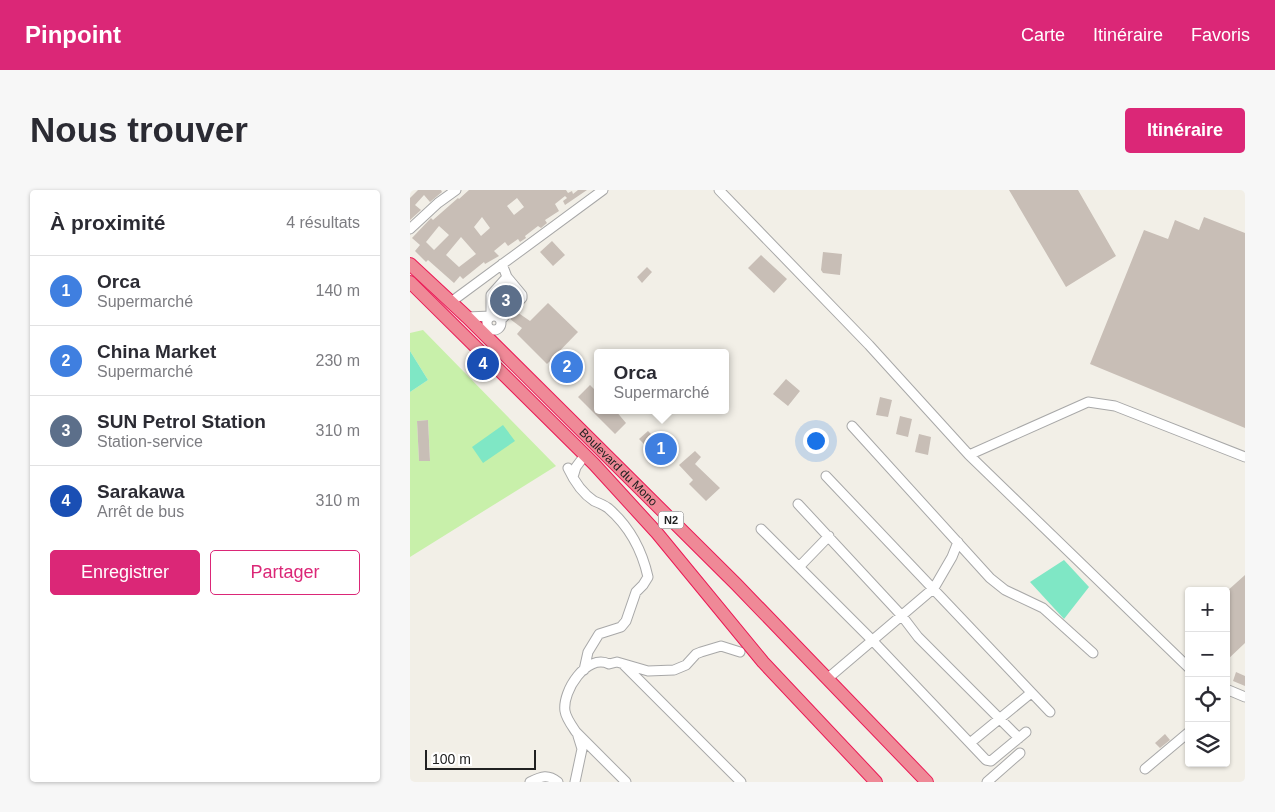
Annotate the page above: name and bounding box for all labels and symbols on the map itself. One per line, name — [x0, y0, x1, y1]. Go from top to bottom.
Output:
pin: 3 — [490, 282, 522, 320]
pin: 4 — [467, 345, 499, 383]
pin: 2 — [551, 348, 583, 386]
street label: Boulevard du Mono — [576, 425, 660, 509]
your location — [803, 428, 829, 454]
pin: 1 — [645, 430, 677, 468]
road number: N2 — [658, 512, 684, 528]
scale bar — [425, 747, 536, 770]

